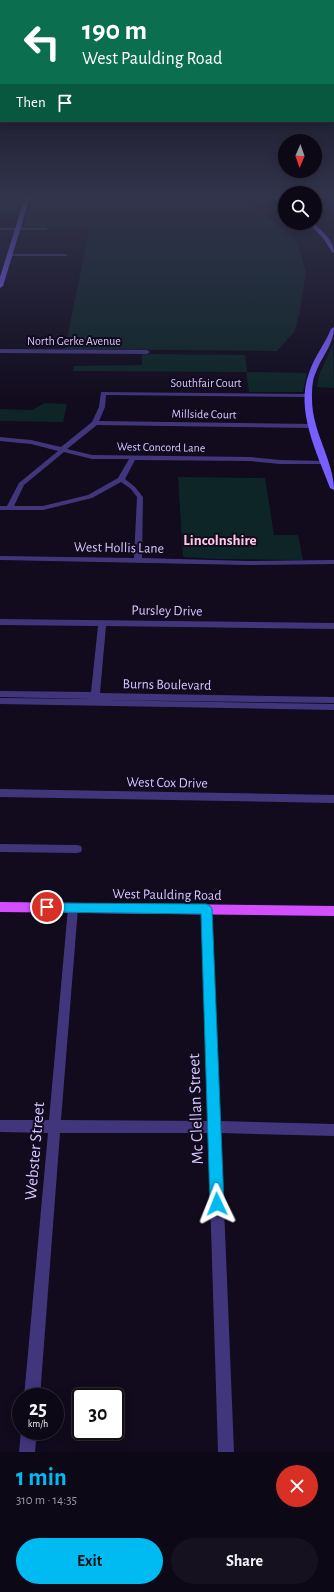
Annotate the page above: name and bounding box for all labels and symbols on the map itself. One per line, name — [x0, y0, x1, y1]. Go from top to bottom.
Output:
north arrow — [278, 134, 322, 178]
street label: North Gerke Avenue — [27, 335, 121, 347]
street label: Southfair Court — [171, 377, 242, 389]
street label: Millside Court — [171, 407, 237, 421]
street label: West Concord Lane — [117, 440, 205, 454]
district label: Lincolnshire — [183, 533, 257, 548]
street label: West Hollis Lane — [74, 540, 164, 556]
street label: Pursley Drive — [131, 603, 203, 619]
street label: Burns Boulevard — [122, 677, 212, 693]
street label: West Cox Drive — [126, 775, 208, 791]
street label: West Paulding Road — [112, 887, 222, 903]
pin — [30, 890, 64, 924]
street label: Mc Clellan Street — [185, 1053, 206, 1165]
street label: Webster Street — [22, 1101, 47, 1201]
position arrow — [196, 1183, 238, 1225]
speed limit sign: 30 — [72, 1388, 124, 1440]

